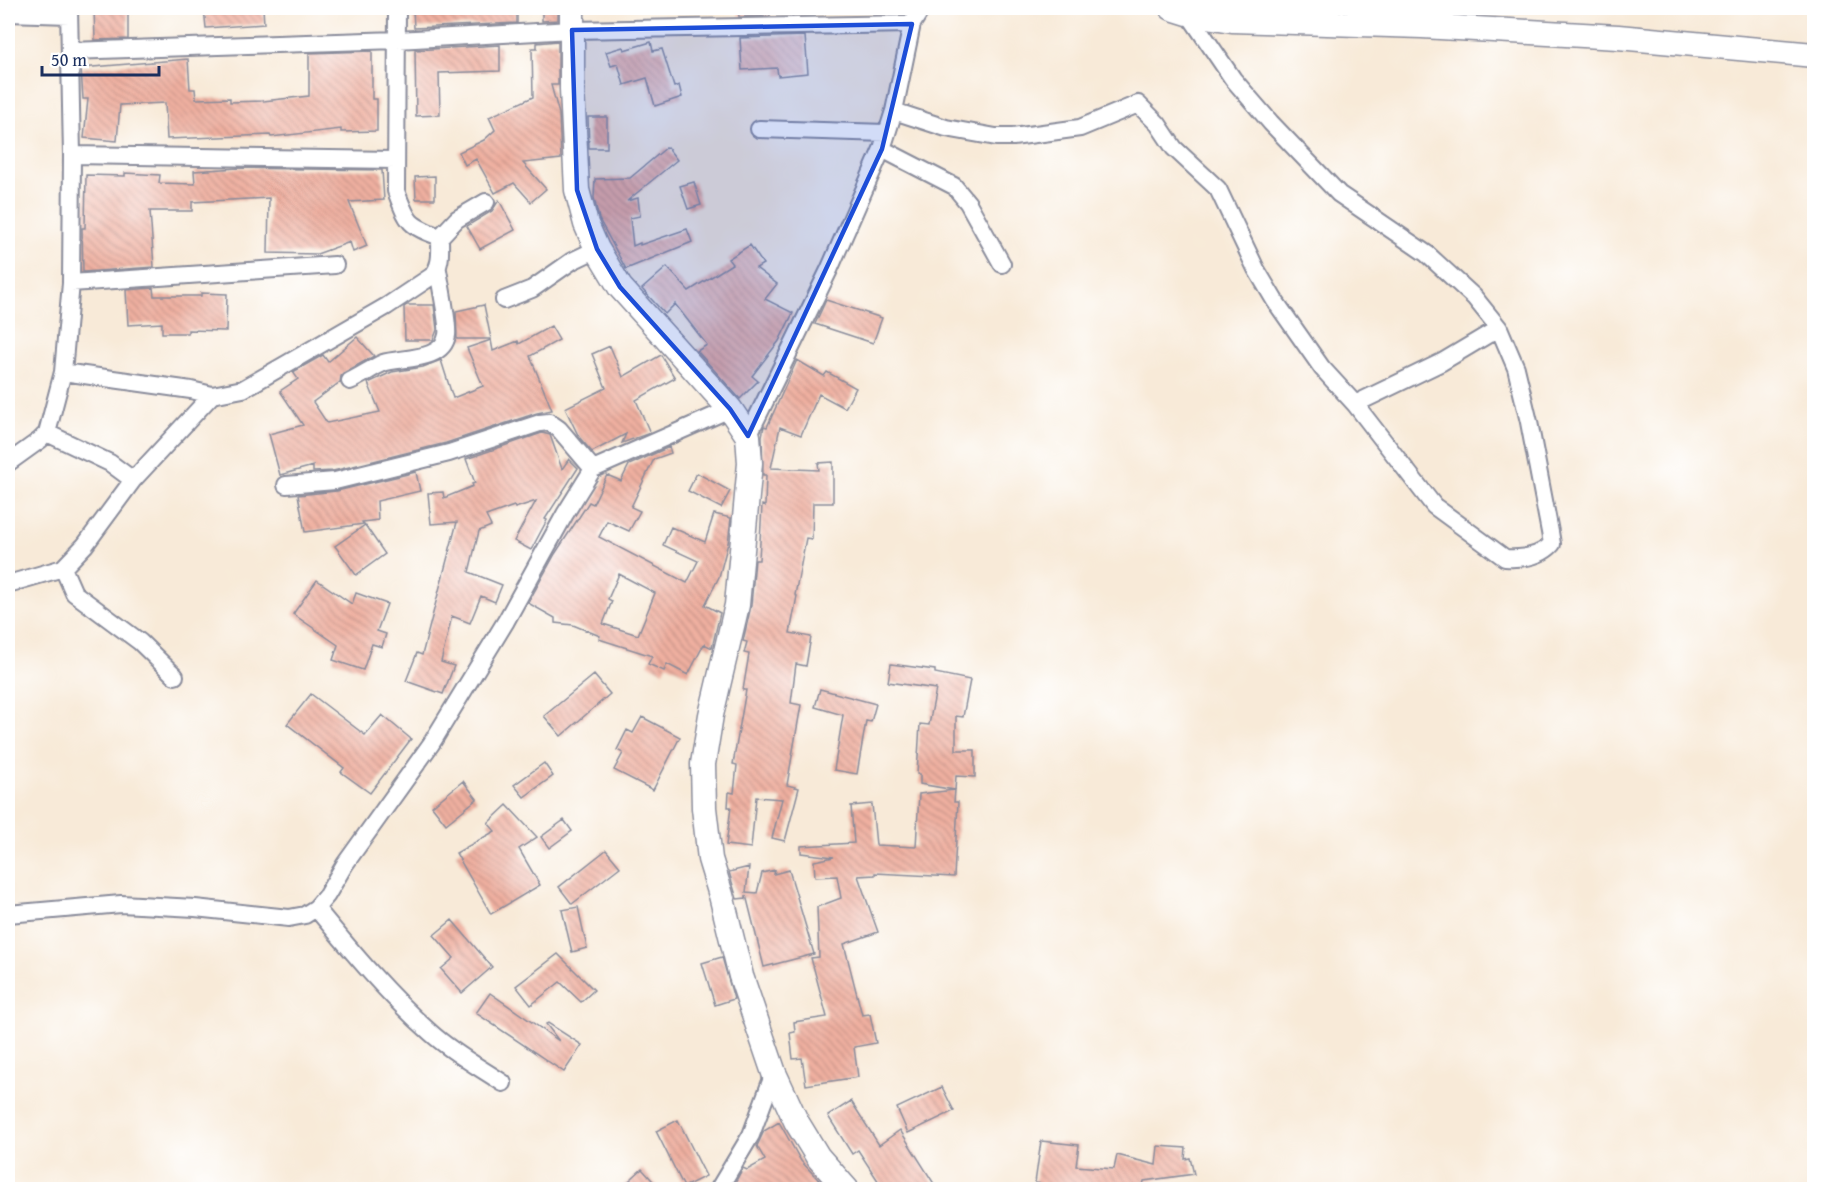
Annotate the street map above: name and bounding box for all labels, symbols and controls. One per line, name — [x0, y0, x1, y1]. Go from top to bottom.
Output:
scale bar — [42, 39, 159, 77]
text: 50 m — [51, 46, 87, 73]

